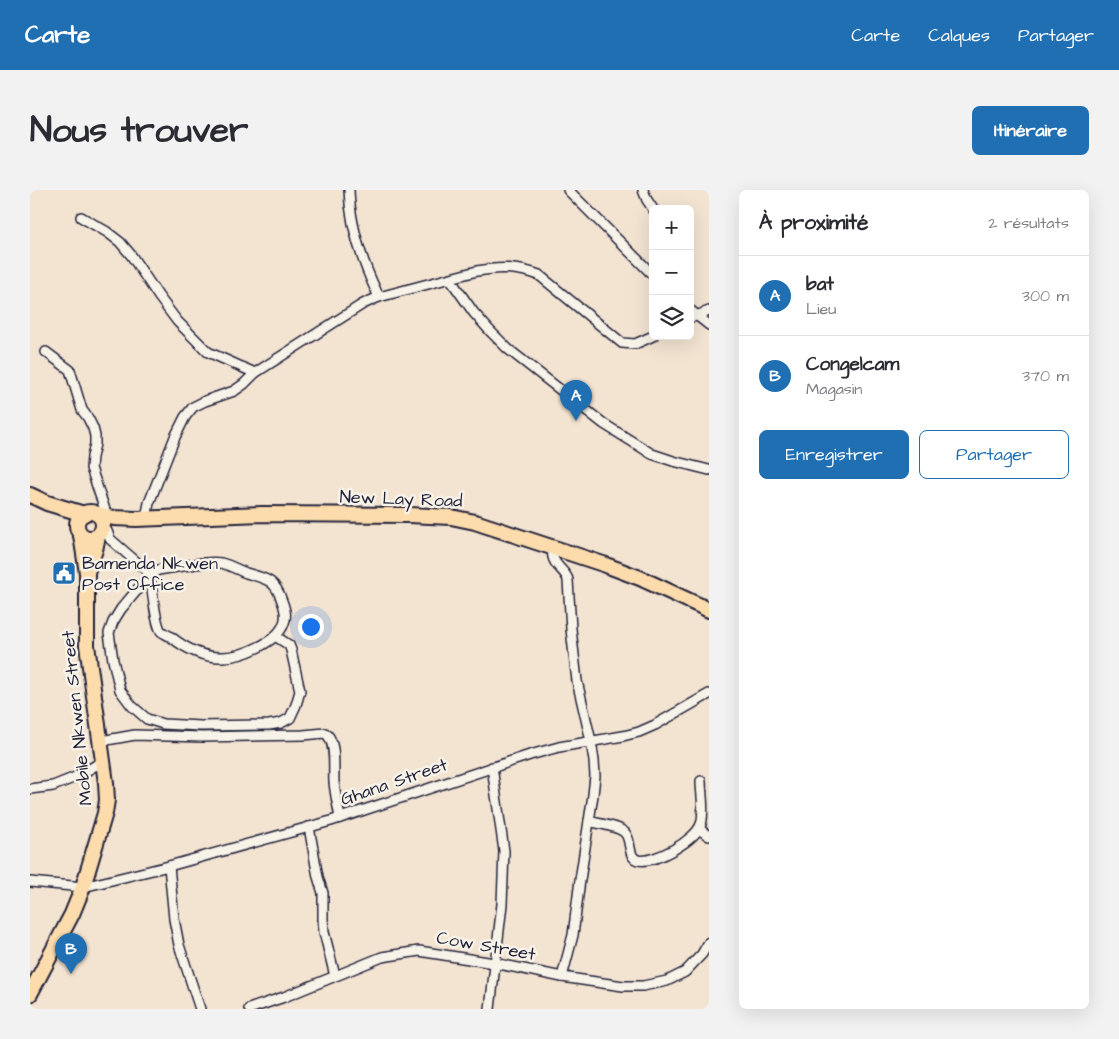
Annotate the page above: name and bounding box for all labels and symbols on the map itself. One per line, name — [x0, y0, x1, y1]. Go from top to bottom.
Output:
pin: A — [560, 380, 592, 421]
street label: New Lay Road — [339, 484, 463, 515]
place label: Bamenda Nkwen Post Office — [82, 551, 218, 597]
public building icon: Bamenda Nkwen Post Office — [51, 560, 77, 586]
your location — [298, 614, 324, 640]
street label: Mobile Nkwen Street — [55, 628, 99, 807]
street label: Ghana Street — [337, 752, 451, 812]
street label: Cow Street — [435, 925, 538, 967]
pin: B — [55, 933, 87, 974]

